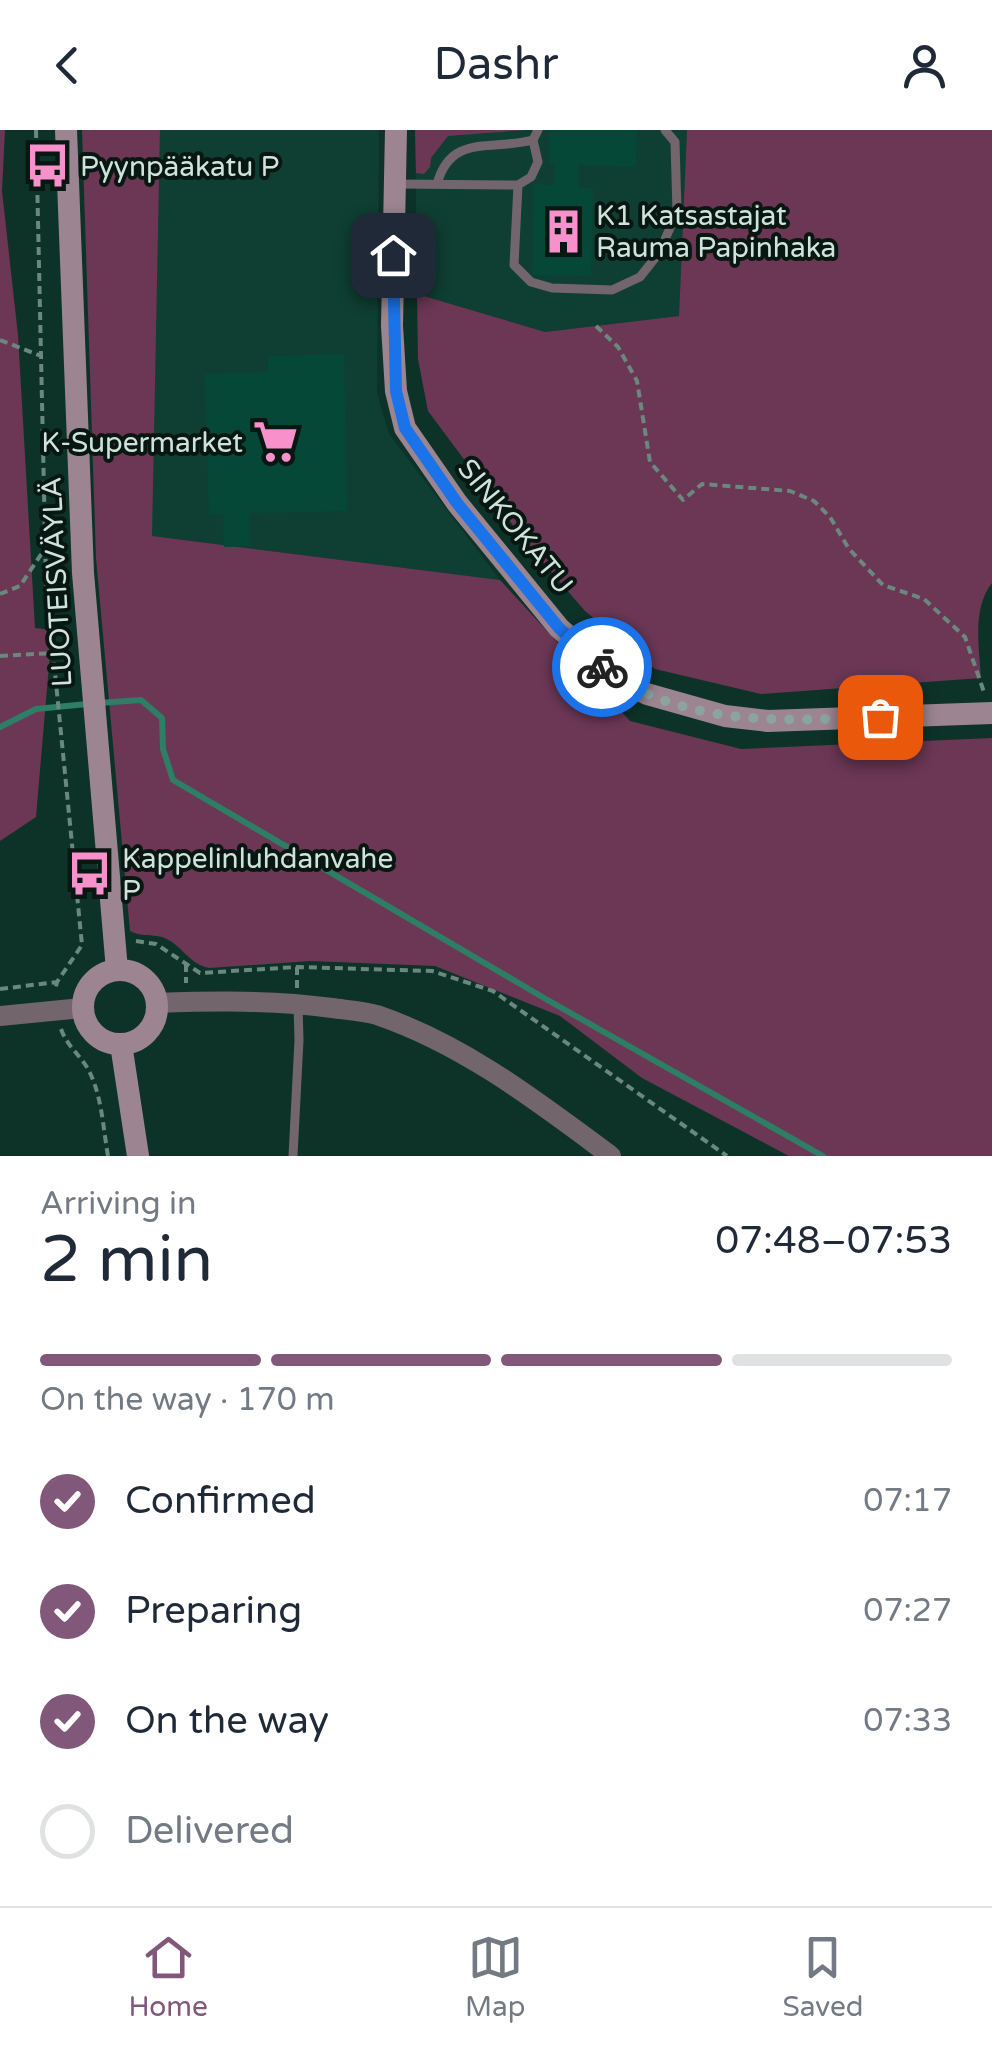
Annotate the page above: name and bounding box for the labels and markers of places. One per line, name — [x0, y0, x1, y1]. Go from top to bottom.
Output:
bus stop icon: Pyynpääkatu P — [23, 142, 71, 190]
place label: Pyynpääkatu P — [80, 150, 279, 184]
place label: K1 Katsastajat Rauma Papinhaka — [596, 199, 836, 265]
building icon: K1 Katsastajat Rauma Papinhaka — [539, 207, 587, 255]
pin — [351, 213, 436, 298]
supermarket icon: K-Supermarket — [252, 418, 300, 466]
place label: K-Supermarket — [41, 426, 243, 460]
pin — [838, 675, 923, 760]
place label: Kappelinluhdanvahe P — [122, 842, 393, 908]
bus stop icon: Kappelinluhdanvahe P — [65, 850, 113, 898]

